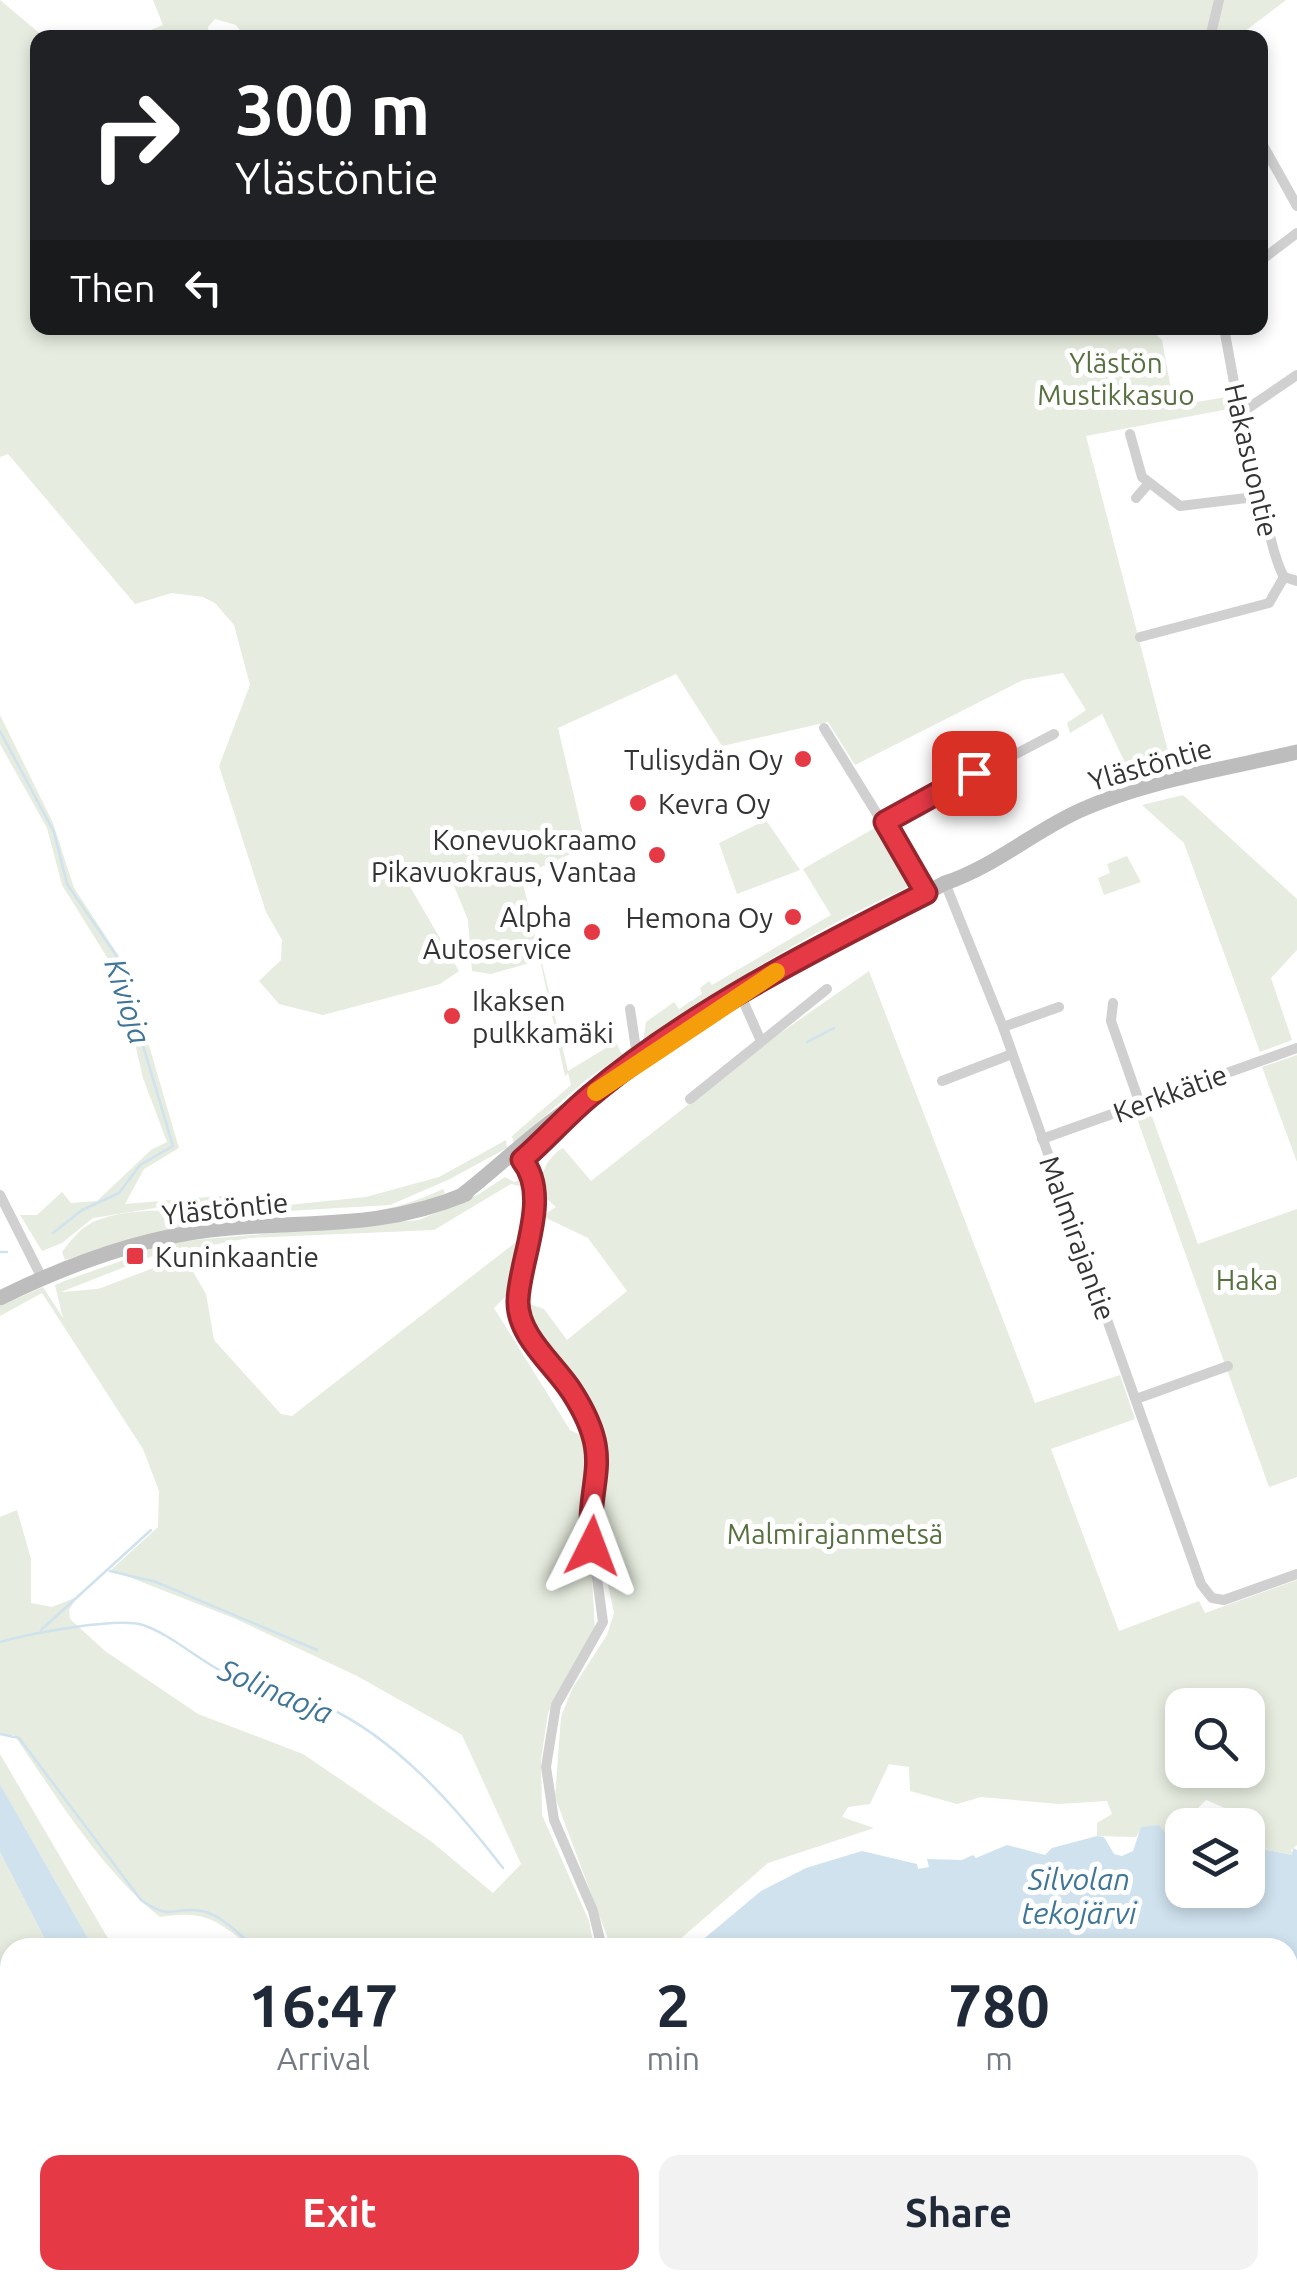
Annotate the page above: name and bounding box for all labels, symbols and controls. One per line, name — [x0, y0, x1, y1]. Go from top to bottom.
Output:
icon: right — [70, 70, 200, 200]
text: 300 m — [235, 70, 430, 148]
text: Ylästöntie — [235, 152, 439, 203]
icon: left — [176, 260, 231, 315]
text: Then — [70, 267, 156, 309]
park label: Ylästön Mustikkasuo — [1037, 347, 1195, 410]
street label: Hakasuontie — [1219, 380, 1285, 540]
pin — [932, 731, 1017, 816]
street label: Ylästöntie — [1085, 732, 1215, 796]
place label: Tulisydän Oy — [624, 744, 783, 775]
icon: arrive — [947, 746, 1002, 801]
marker: Tulisydän Oy — [792, 748, 814, 770]
place label: Kevra Oy — [658, 788, 770, 819]
marker: Kevra Oy — [627, 792, 649, 814]
place label: Konevuokraamo Pikavuokraus, Vantaa — [371, 824, 637, 887]
marker: Konevuokraamo Pikavuokraus, Vantaa — [646, 844, 668, 866]
place label: Alpha Autoservice — [423, 901, 572, 964]
place label: Hemona Oy — [625, 902, 773, 933]
marker: Hemona Oy — [782, 906, 804, 928]
marker: Alpha Autoservice — [581, 921, 603, 943]
water label: Kivioja — [98, 954, 158, 1048]
place label: Ikaksen pulkkamäki — [472, 985, 614, 1048]
marker: Ikaksen pulkkamäki — [441, 1005, 463, 1027]
street label: Kerkkätie — [1109, 1058, 1231, 1128]
street label: Malmirajantie — [1034, 1152, 1122, 1324]
street label: Ylästöntie — [160, 1186, 290, 1230]
place label: Kuninkaantie — [155, 1241, 319, 1272]
marker: Kuninkaantie — [124, 1245, 146, 1267]
park label: Haka — [1216, 1264, 1278, 1295]
position arrow — [540, 1494, 644, 1598]
park label: Malmirajanmetsä — [727, 1518, 943, 1549]
water label: Solinaoja — [213, 1651, 338, 1730]
map controls — [1165, 1688, 1265, 1908]
button: search — [1165, 1688, 1265, 1788]
button: layers — [1165, 1808, 1265, 1908]
water label: Silvolan tekojärvi — [1022, 1862, 1138, 1930]
text: 16:47 — [248, 1971, 398, 2038]
text: 2 — [656, 1971, 690, 2038]
text: 780 — [948, 1971, 1050, 2038]
text: Arrival — [277, 2040, 370, 2076]
text: min — [646, 2040, 700, 2076]
text: m — [985, 2040, 1013, 2076]
button: Exit — [40, 2155, 639, 2270]
button: Share — [659, 2155, 1258, 2270]

